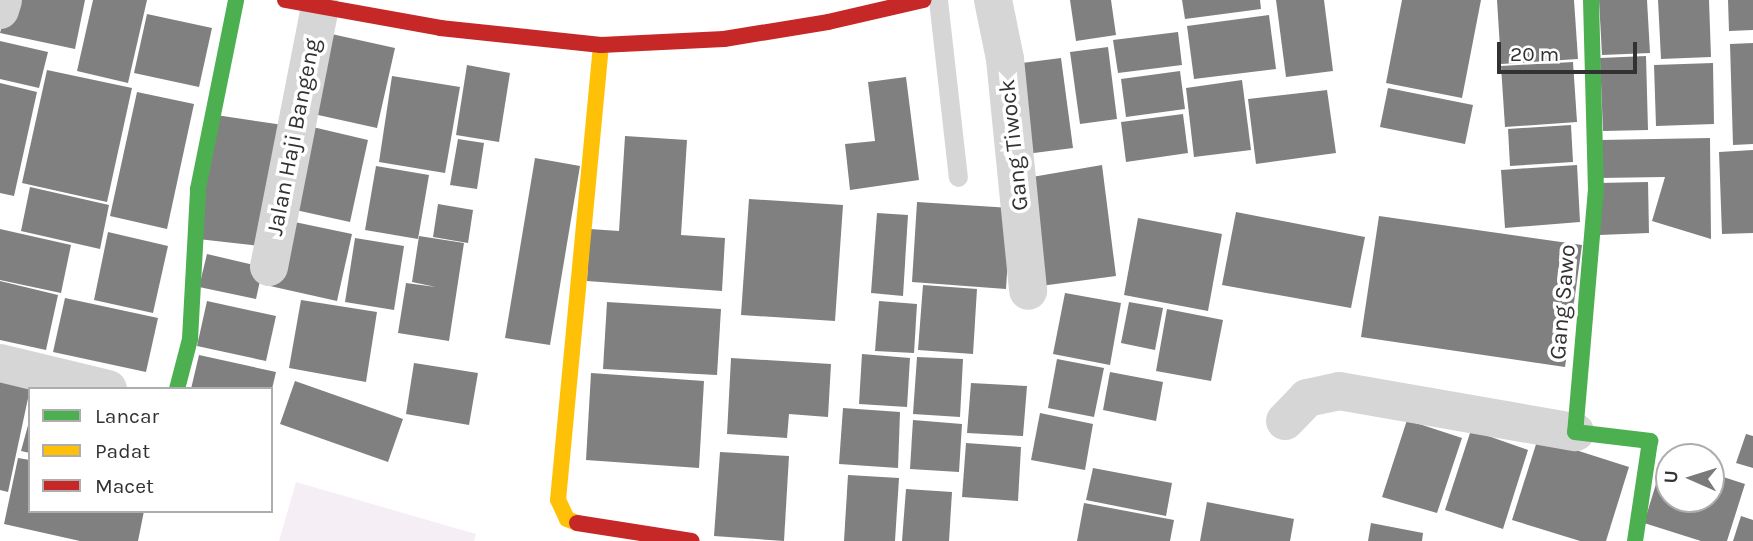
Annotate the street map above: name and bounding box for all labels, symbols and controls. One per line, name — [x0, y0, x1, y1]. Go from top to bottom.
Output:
scale bar — [1501, 28, 1641, 72]
street label: Jalan Haji Bangeng — [261, 36, 327, 238]
text: 20 m — [1510, 42, 1559, 66]
street label: Gang Tiwock — [993, 78, 1035, 212]
street label: Gang Sawo — [1544, 243, 1582, 361]
legend — [28, 387, 273, 513]
text: Lancar — [95, 404, 159, 428]
text: Padat — [95, 439, 150, 463]
north arrow — [1655, 443, 1725, 513]
text: U — [1660, 470, 1682, 484]
text: Macet — [95, 474, 154, 498]

